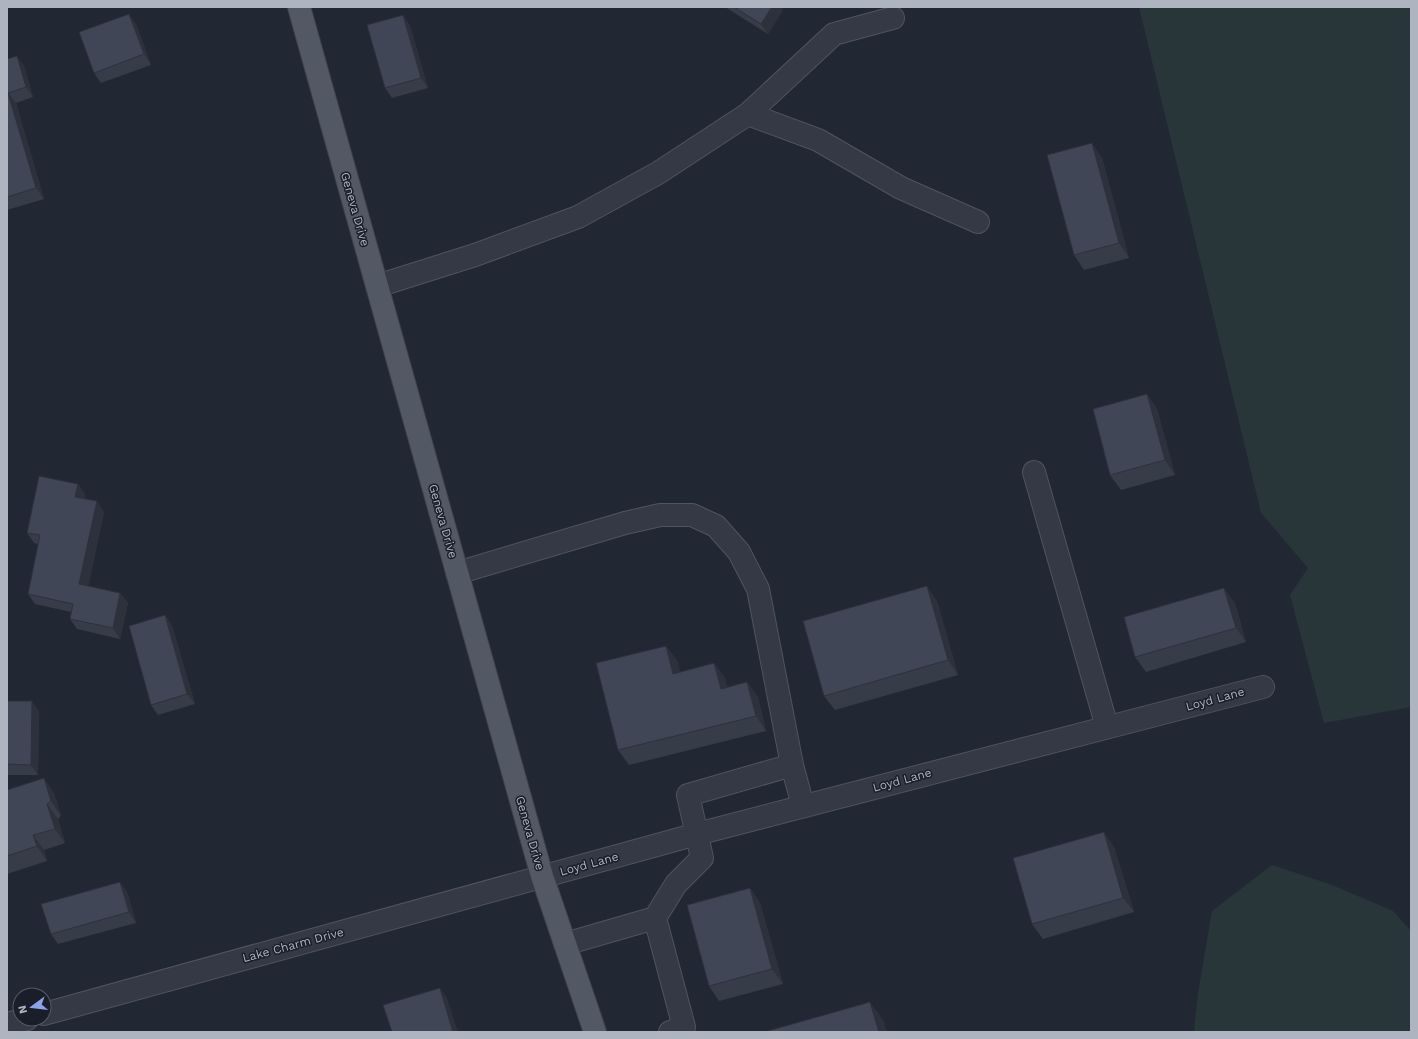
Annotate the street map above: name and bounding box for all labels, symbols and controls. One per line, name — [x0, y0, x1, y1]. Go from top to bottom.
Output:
street label: Geneva Drive — [338, 170, 372, 248]
street label: Geneva Drive — [426, 482, 460, 560]
street label: Loyd Lane — [1184, 684, 1246, 714]
street label: Loyd Lane — [871, 765, 933, 795]
street label: Geneva Drive — [513, 794, 547, 872]
street label: Loyd Lane — [558, 849, 620, 879]
street label: Lake Charm Drive — [241, 925, 345, 965]
north arrow — [12, 987, 52, 1027]
text: N — [15, 1004, 30, 1015]

